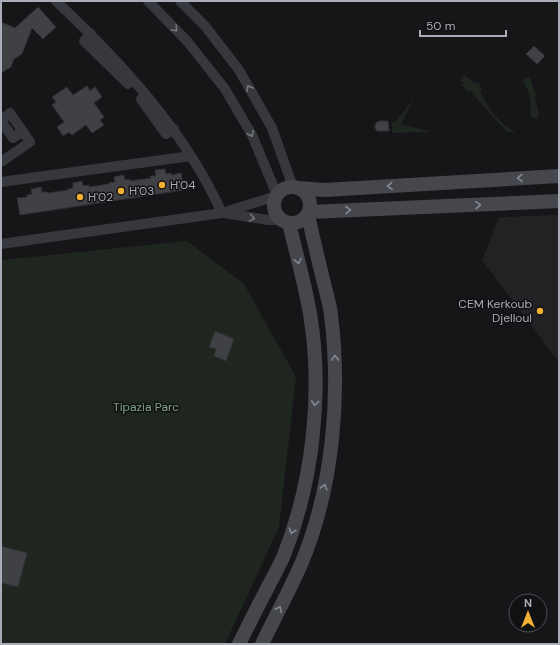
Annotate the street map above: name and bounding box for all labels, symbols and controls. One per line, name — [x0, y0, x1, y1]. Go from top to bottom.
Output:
scale bar — [420, 12, 506, 38]
text: 50 m — [426, 18, 455, 34]
one-way arrow — [170, 24, 178, 32]
one-way arrow — [246, 85, 253, 92]
one-way arrow — [246, 130, 254, 137]
one-way arrow — [517, 174, 523, 183]
place label: H'04 — [170, 177, 196, 193]
marker: H'04 — [157, 180, 167, 190]
one-way arrow — [387, 182, 393, 190]
place label: H'03 — [129, 183, 154, 199]
marker: H'03 — [116, 186, 126, 196]
place label: H'02 — [88, 189, 113, 205]
marker: H'02 — [75, 192, 85, 202]
one-way arrow — [475, 200, 481, 209]
one-way arrow — [345, 206, 351, 215]
one-way arrow — [249, 213, 255, 222]
one-way arrow — [293, 258, 301, 264]
place label: CEM Kerkoub Djelloul — [458, 296, 532, 326]
marker: CEM Kerkoub Djelloul — [535, 306, 545, 316]
one-way arrow — [331, 355, 339, 361]
park label: Tipazia Parc — [113, 399, 179, 415]
one-way arrow — [310, 400, 319, 406]
one-way arrow — [319, 484, 328, 491]
one-way arrow — [288, 527, 297, 534]
north arrow — [508, 593, 548, 633]
text: N — [524, 596, 532, 610]
one-way arrow — [274, 606, 282, 613]

